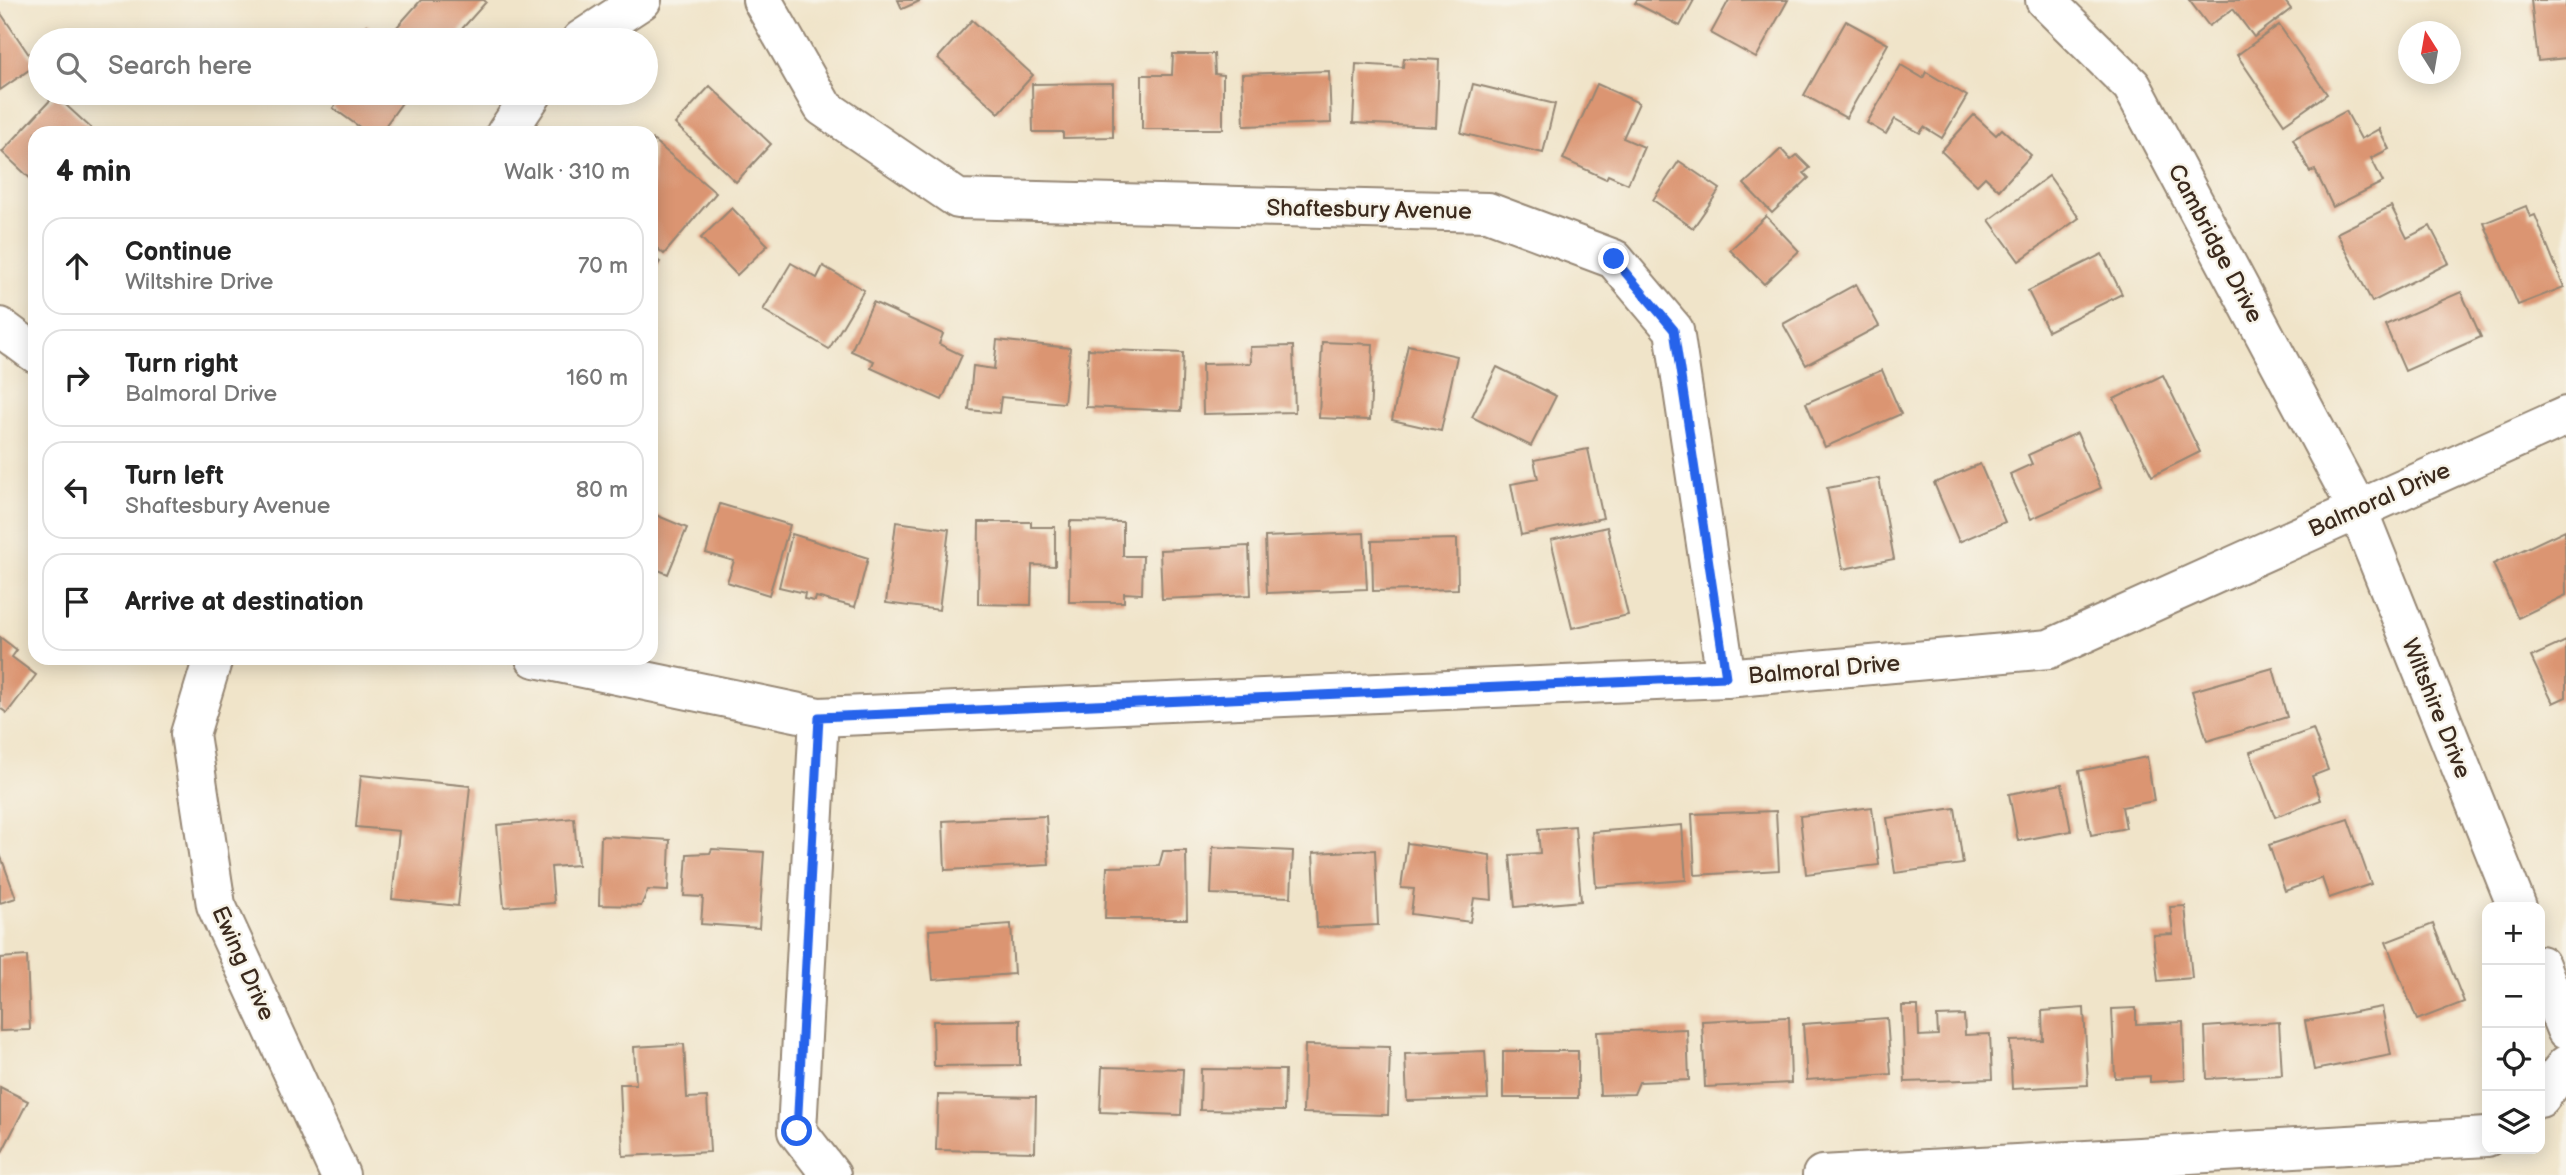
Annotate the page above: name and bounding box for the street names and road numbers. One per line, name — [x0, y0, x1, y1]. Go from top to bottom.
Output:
street label: Cambridge Drive — [2162, 159, 2269, 328]
street label: Shaftesbury Avenue — [1266, 194, 1472, 226]
street label: Balmoral Drive — [2304, 456, 2455, 544]
street label: Wiltshire Drive — [2395, 634, 2477, 782]
street label: Balmoral Drive — [1747, 649, 1901, 691]
street label: Ewing Drive — [205, 902, 281, 1025]

